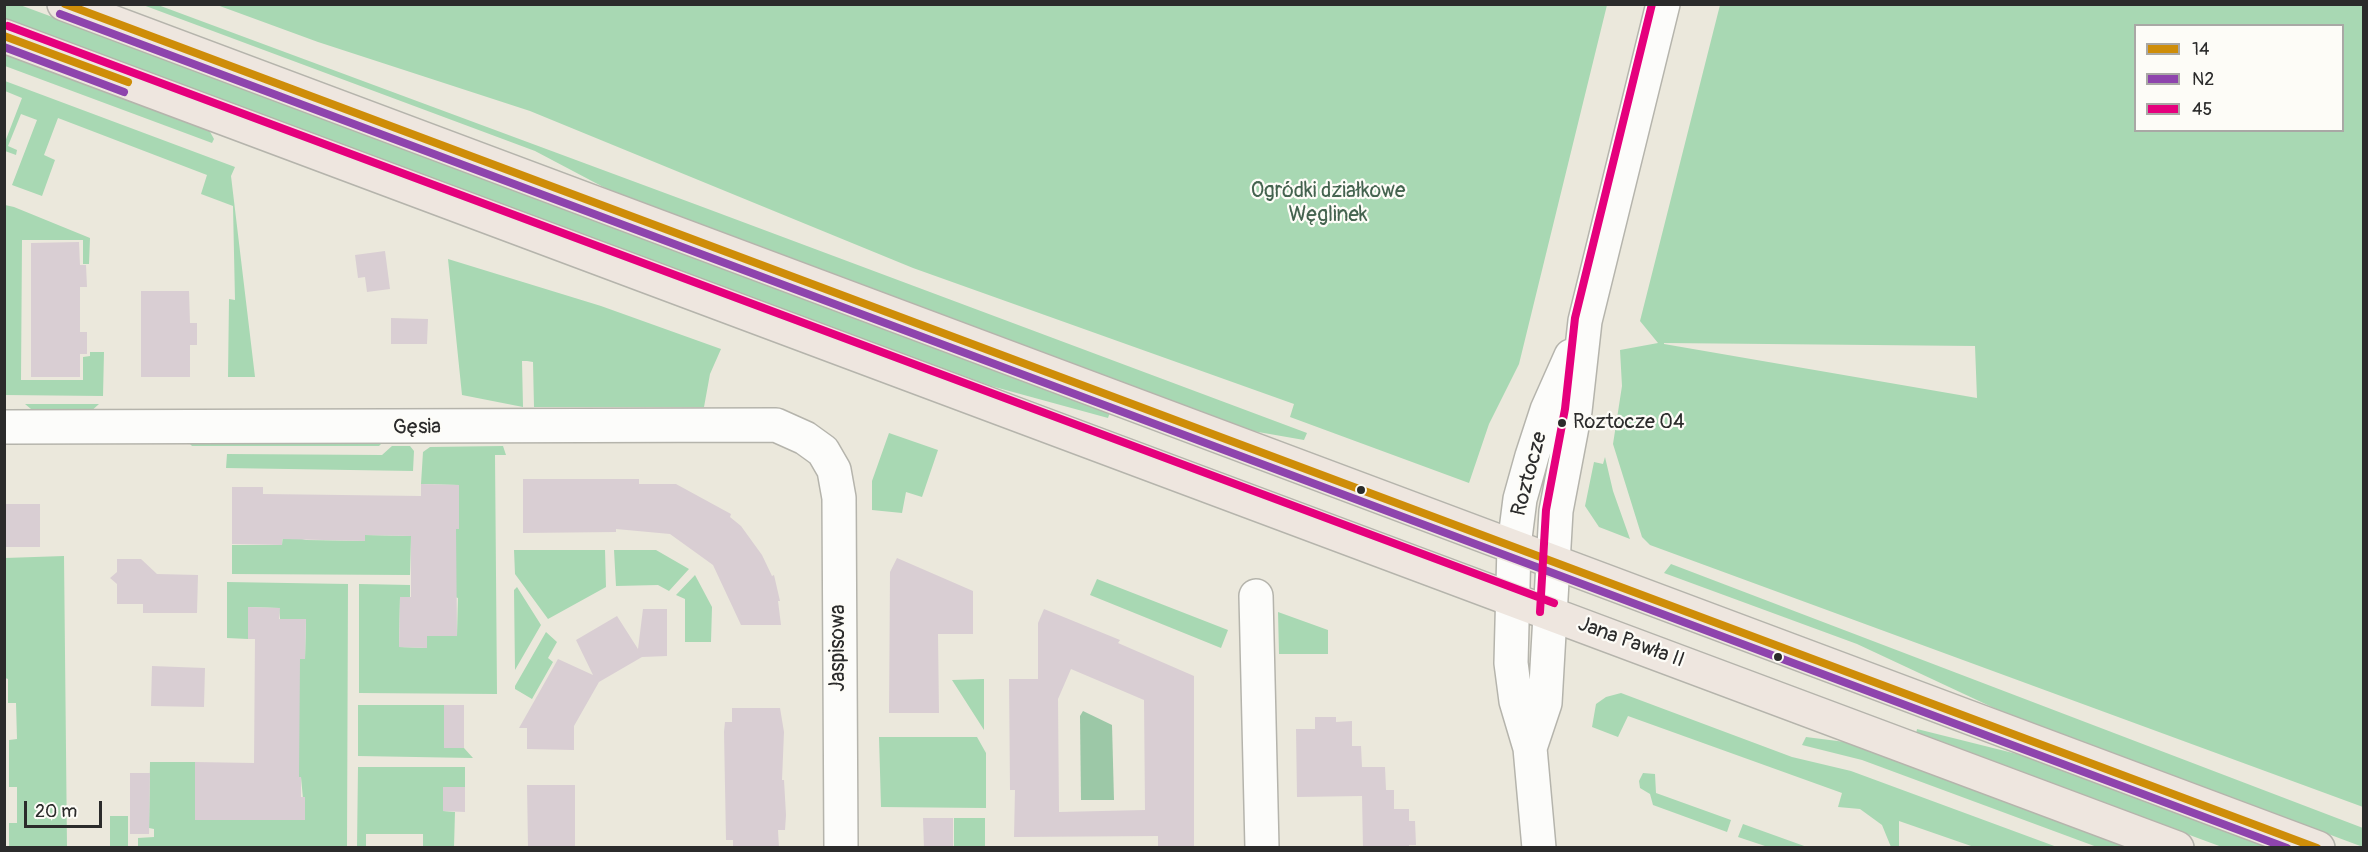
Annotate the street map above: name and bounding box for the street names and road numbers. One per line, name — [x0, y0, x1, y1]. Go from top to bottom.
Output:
street label: Gęsia — [393, 415, 441, 441]
street label: Roztocze — [1507, 429, 1553, 519]
street label: Jaspisowa — [826, 604, 852, 692]
street label: Jana Pawła II — [1574, 612, 1688, 674]

